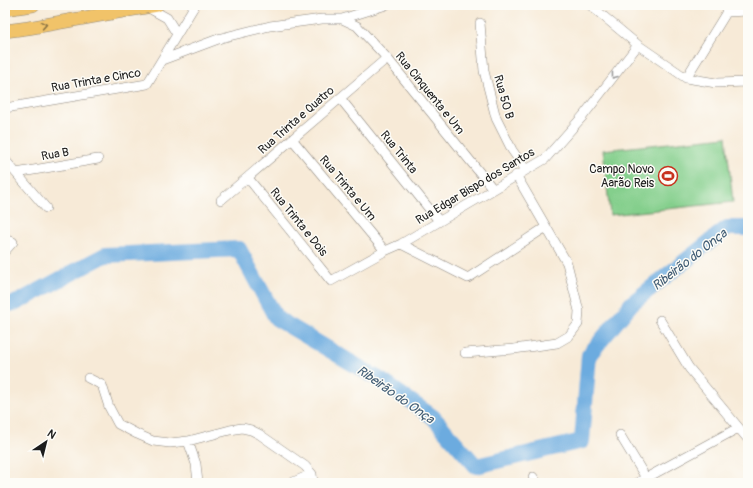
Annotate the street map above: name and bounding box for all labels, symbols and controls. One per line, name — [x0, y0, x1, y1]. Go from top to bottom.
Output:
one-way arrow — [40, 21, 47, 30]
street label: Rua Cinquenta e Um — [392, 49, 468, 138]
street label: Rua Trinta e Cinco — [50, 65, 143, 96]
one-way arrow — [612, 72, 619, 79]
street label: Rua 50 B — [490, 73, 517, 121]
street label: Rua Trinta e Quatro — [255, 83, 338, 157]
street label: Rua Trinta — [377, 128, 421, 177]
street label: Rua B — [40, 145, 70, 164]
street label: Rua Edgar Bispo dos Santos — [413, 145, 538, 228]
street label: Rua Trinta e Um — [316, 153, 379, 224]
place label: Campo Novo Aarão Reis — [589, 162, 655, 191]
sports icon: Campo Novo Aarão Reis — [657, 165, 679, 187]
street label: Rua Trinta e Dois — [267, 185, 331, 260]
water label: Ribeirão do Onça — [649, 225, 731, 294]
water label: Ribeirão do Onça — [354, 362, 438, 428]
north arrow — [26, 422, 66, 462]
text: N — [45, 427, 59, 442]

